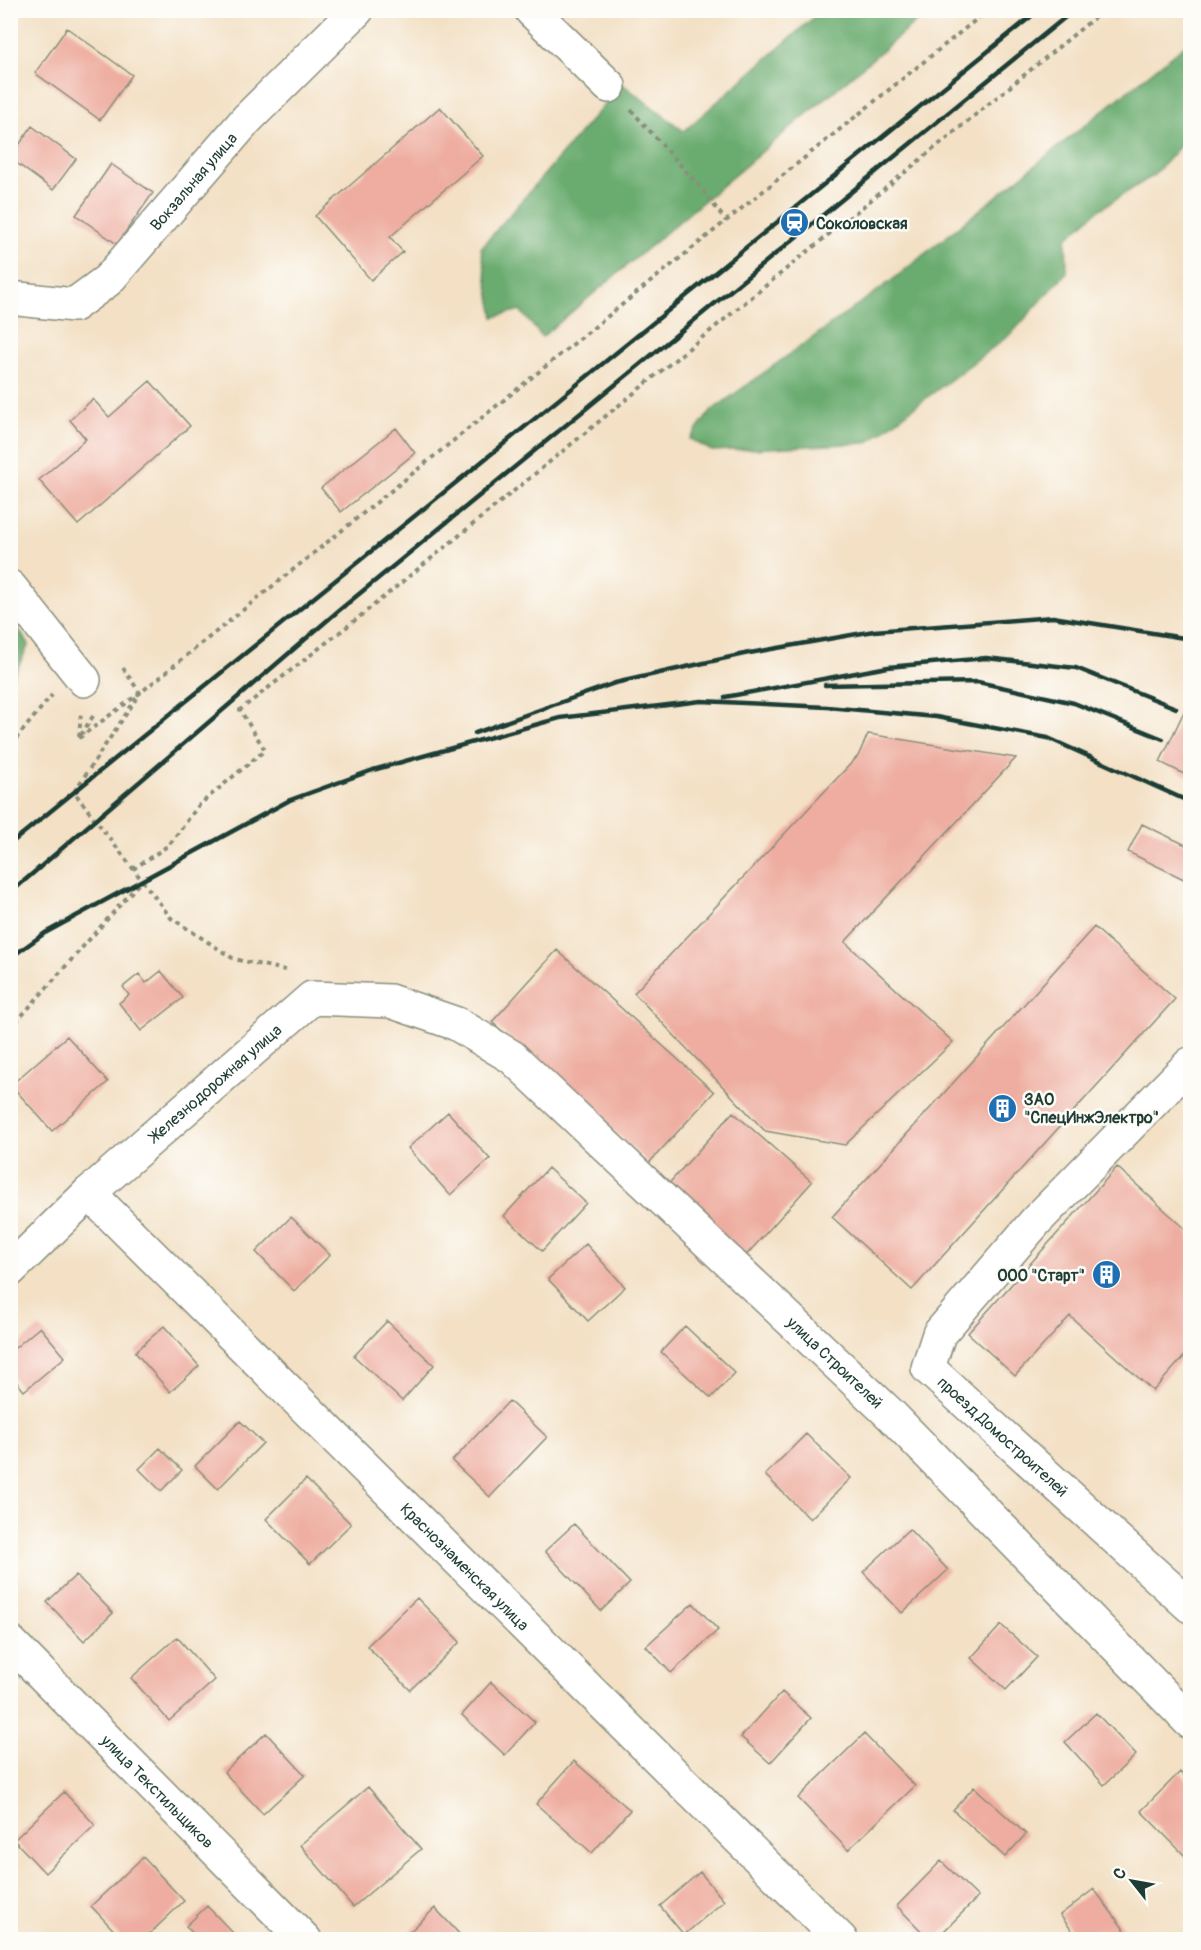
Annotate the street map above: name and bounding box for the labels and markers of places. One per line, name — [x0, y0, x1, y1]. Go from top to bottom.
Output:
station icon: Соколовская — [779, 207, 811, 239]
place label: Соколовская — [816, 214, 908, 234]
place label: ЗАО "СпецИнжЭлектро" — [1024, 1090, 1159, 1128]
building icon: ЗАО "СпецИнжЭлектро" — [987, 1092, 1019, 1124]
building icon: ООО "Старт" — [1090, 1259, 1122, 1291]
place label: ООО "Старт" — [997, 1266, 1085, 1286]

